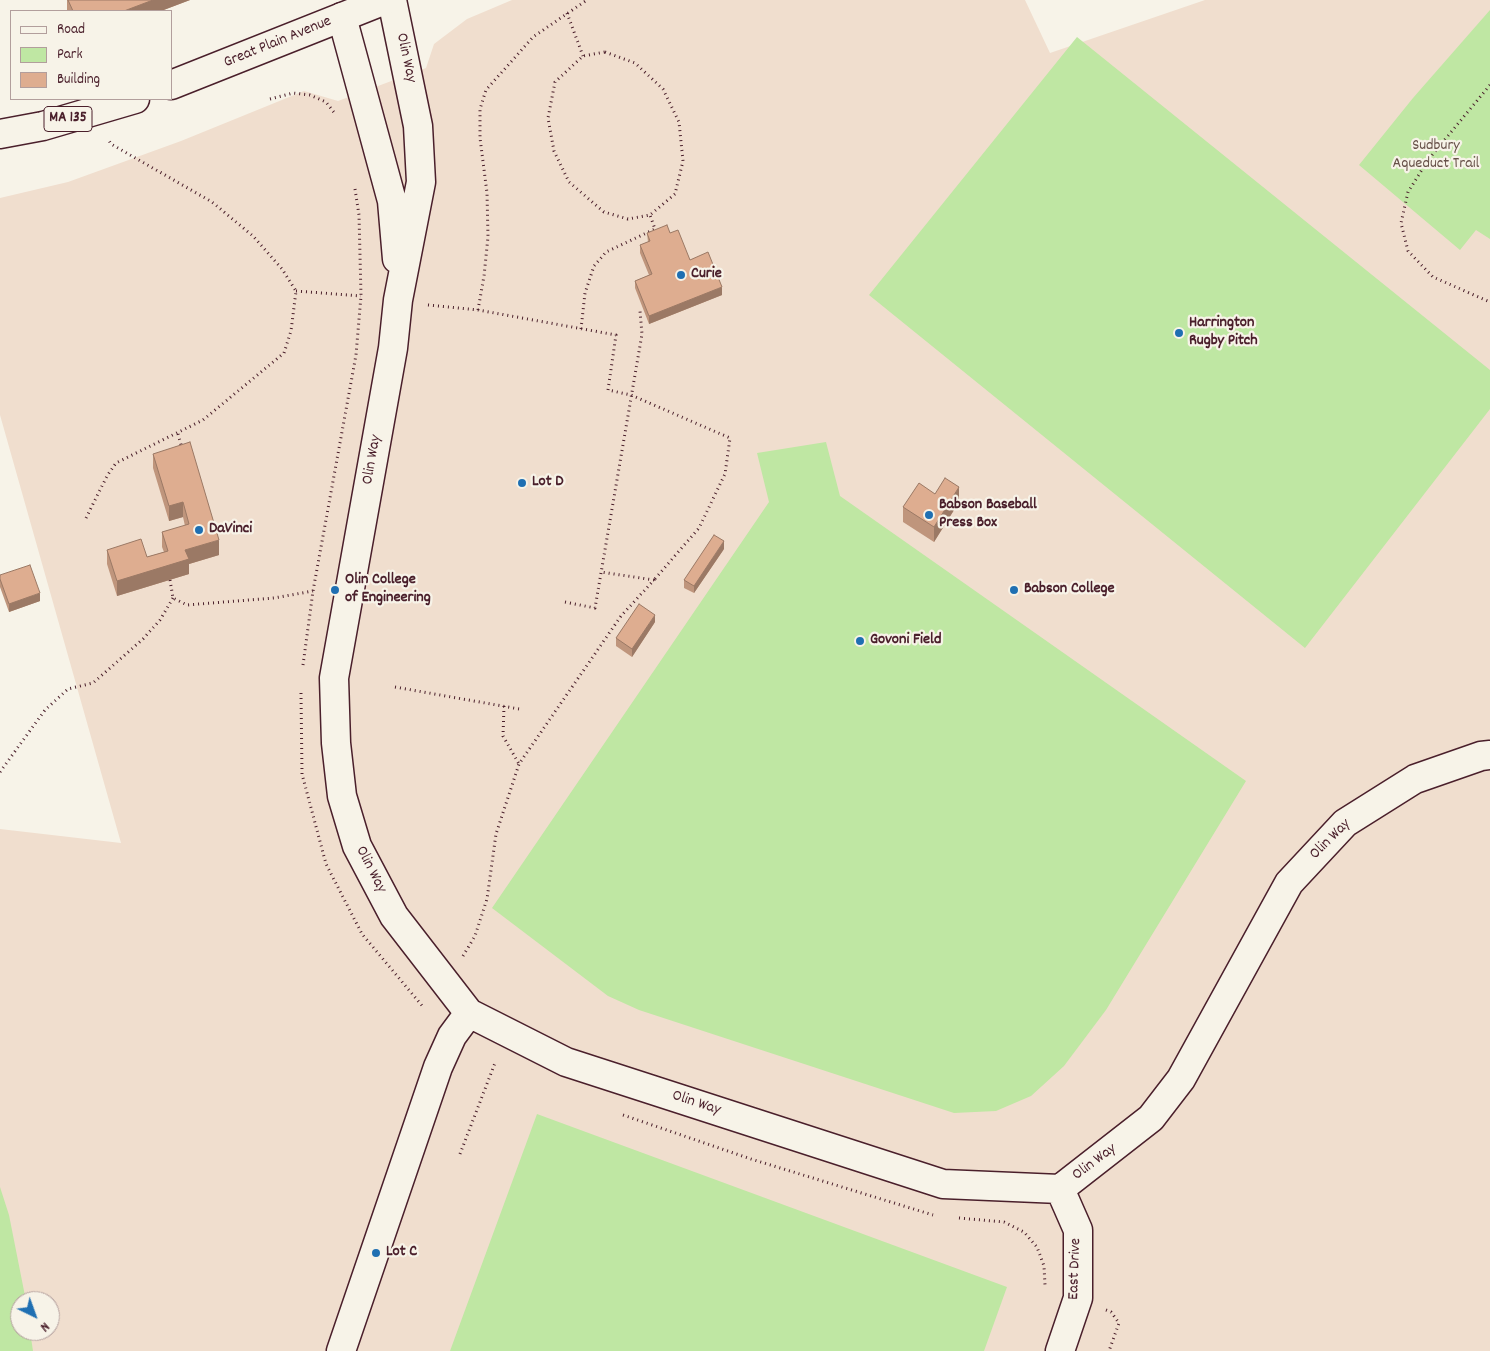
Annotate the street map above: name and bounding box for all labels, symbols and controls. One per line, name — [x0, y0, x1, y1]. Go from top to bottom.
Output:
legend — [10, 10, 172, 100]
street label: Great Plain Avenue — [221, 13, 335, 73]
text: Road — [57, 19, 85, 41]
street label: Olin Way — [390, 31, 420, 85]
text: Park — [57, 44, 83, 66]
text: Building — [57, 69, 100, 91]
road number: MA 135 — [44, 106, 92, 132]
park label: Sudbury Aqueduct Trail — [1393, 137, 1479, 175]
place label: Curie — [691, 265, 722, 285]
marker: Curie — [675, 269, 687, 281]
place label: Harrington Rugby Pitch — [1189, 314, 1258, 352]
marker: Harrington Rugby Pitch — [1173, 327, 1185, 339]
street label: Olin Way — [359, 434, 387, 486]
place label: Lot D — [532, 473, 563, 493]
marker: Lot D — [516, 477, 528, 489]
place label: Babson Baseball Press Box — [939, 496, 1037, 534]
marker: Babson Baseball Press Box — [923, 509, 935, 521]
place label: DaVinci — [209, 520, 252, 540]
marker: DaVinci — [193, 524, 205, 536]
place label: Olin College of Engineering — [345, 571, 431, 609]
place label: Babson College — [1024, 580, 1115, 600]
marker: Olin College of Engineering — [329, 584, 341, 596]
marker: Babson College — [1008, 584, 1020, 596]
place label: Govoni Field — [870, 631, 941, 651]
marker: Govoni Field — [854, 635, 866, 647]
street label: Olin Way — [1306, 815, 1356, 865]
street label: Olin Way — [350, 843, 390, 897]
street label: Olin Way — [669, 1087, 723, 1121]
street label: Olin Way — [1069, 1140, 1121, 1186]
street label: East Drive — [1065, 1238, 1087, 1300]
place label: Lot C — [386, 1243, 417, 1263]
marker: Lot C — [370, 1247, 382, 1259]
north arrow — [10, 1291, 60, 1341]
text: N — [35, 1317, 54, 1336]

